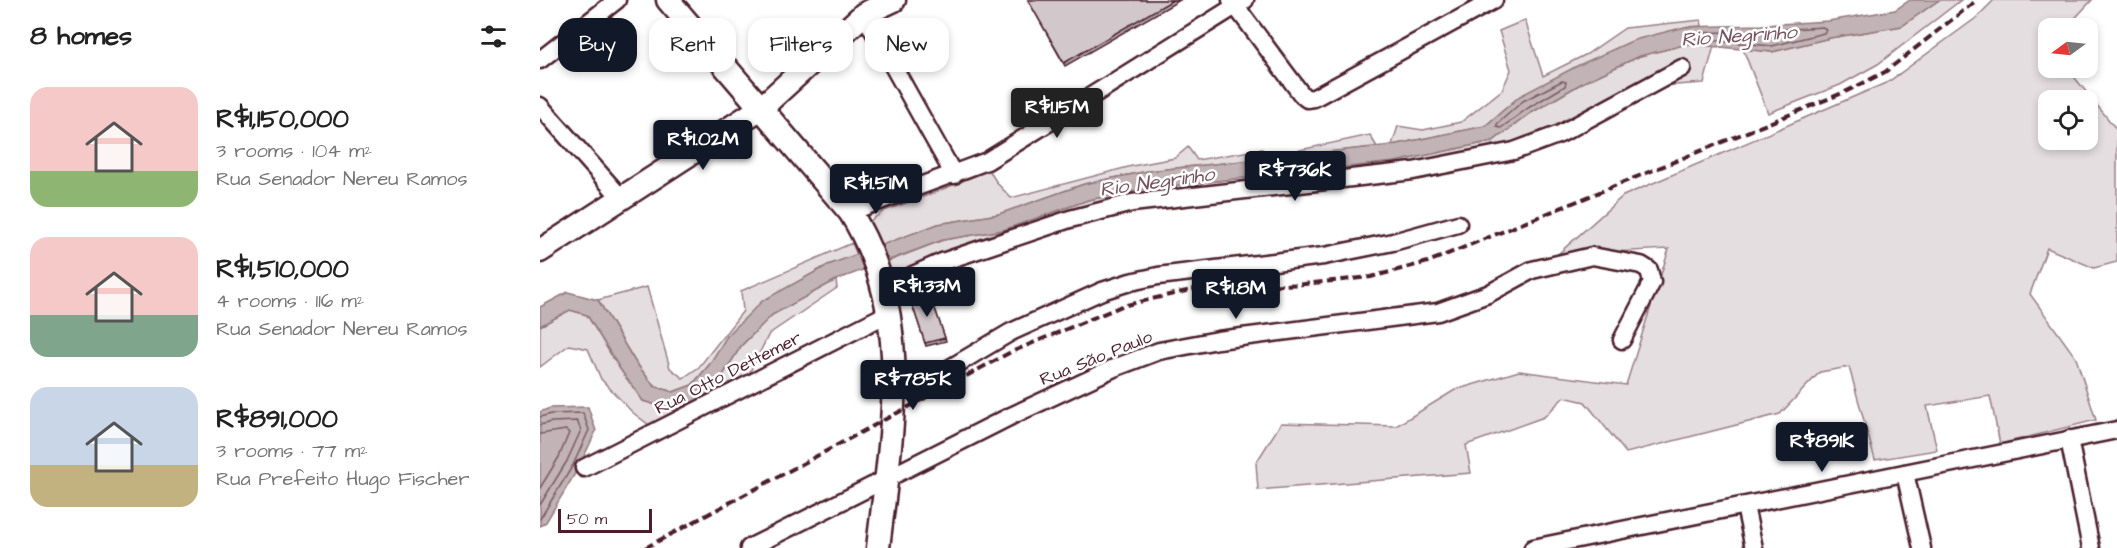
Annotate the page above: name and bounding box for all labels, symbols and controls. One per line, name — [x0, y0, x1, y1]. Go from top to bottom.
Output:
text: 8 homes — [30, 18, 132, 54]
chip: Buy — [558, 18, 637, 72]
chip: Rent — [649, 18, 736, 72]
chip: Filters — [748, 18, 853, 72]
chip: New — [865, 18, 949, 72]
water label: Rio Negrinho — [1680, 18, 1799, 55]
north arrow — [2038, 18, 2098, 78]
map controls — [2038, 18, 2098, 150]
icon: filters — [477, 20, 510, 53]
pin: R$1.15M — [1002, 88, 1112, 139]
button: locate — [2038, 90, 2098, 150]
text: R$1.15M — [1025, 93, 1089, 121]
text: R$1,150,000 — [216, 101, 349, 137]
icon: home — [78, 111, 150, 183]
pin: R$1.02M — [648, 120, 758, 171]
text: R$1.02M — [667, 125, 739, 153]
text: 3 rooms · 104 m² — [216, 137, 372, 165]
pin: R$736K — [1246, 151, 1344, 202]
text: R$736K — [1259, 156, 1331, 184]
water label: Rio Negrinho — [1098, 160, 1218, 205]
pin: R$1.51M — [821, 164, 931, 215]
text: Rua Senador Nereu Ramos — [216, 165, 468, 193]
text: R$1.51M — [844, 169, 908, 197]
text: R$1,510,000 — [216, 251, 349, 287]
icon: home — [78, 261, 150, 333]
pin: R$1.33M — [872, 267, 982, 318]
pin: R$1.8M — [1187, 269, 1285, 320]
text: R$1.33M — [893, 272, 961, 300]
text: R$1.8M — [1206, 274, 1266, 302]
text: 4 rooms · 116 m² — [216, 287, 364, 315]
text: Rua Senador Nereu Ramos — [216, 315, 468, 343]
street label: Rua São Paulo — [1036, 324, 1156, 392]
street label: Rua Otto Dettemer — [650, 325, 806, 421]
pin: R$785K — [864, 360, 962, 411]
text: R$785K — [875, 365, 951, 393]
text: R$891,000 — [216, 401, 338, 437]
icon: home — [78, 411, 150, 483]
pin: R$891K — [1773, 422, 1871, 473]
text: R$891K — [1790, 427, 1854, 455]
text: 3 rooms · 77 m² — [216, 437, 368, 465]
text: Rua Prefeito Hugo Fischer — [216, 465, 469, 493]
scale bar — [558, 506, 652, 534]
text: 50 m — [567, 508, 607, 530]

